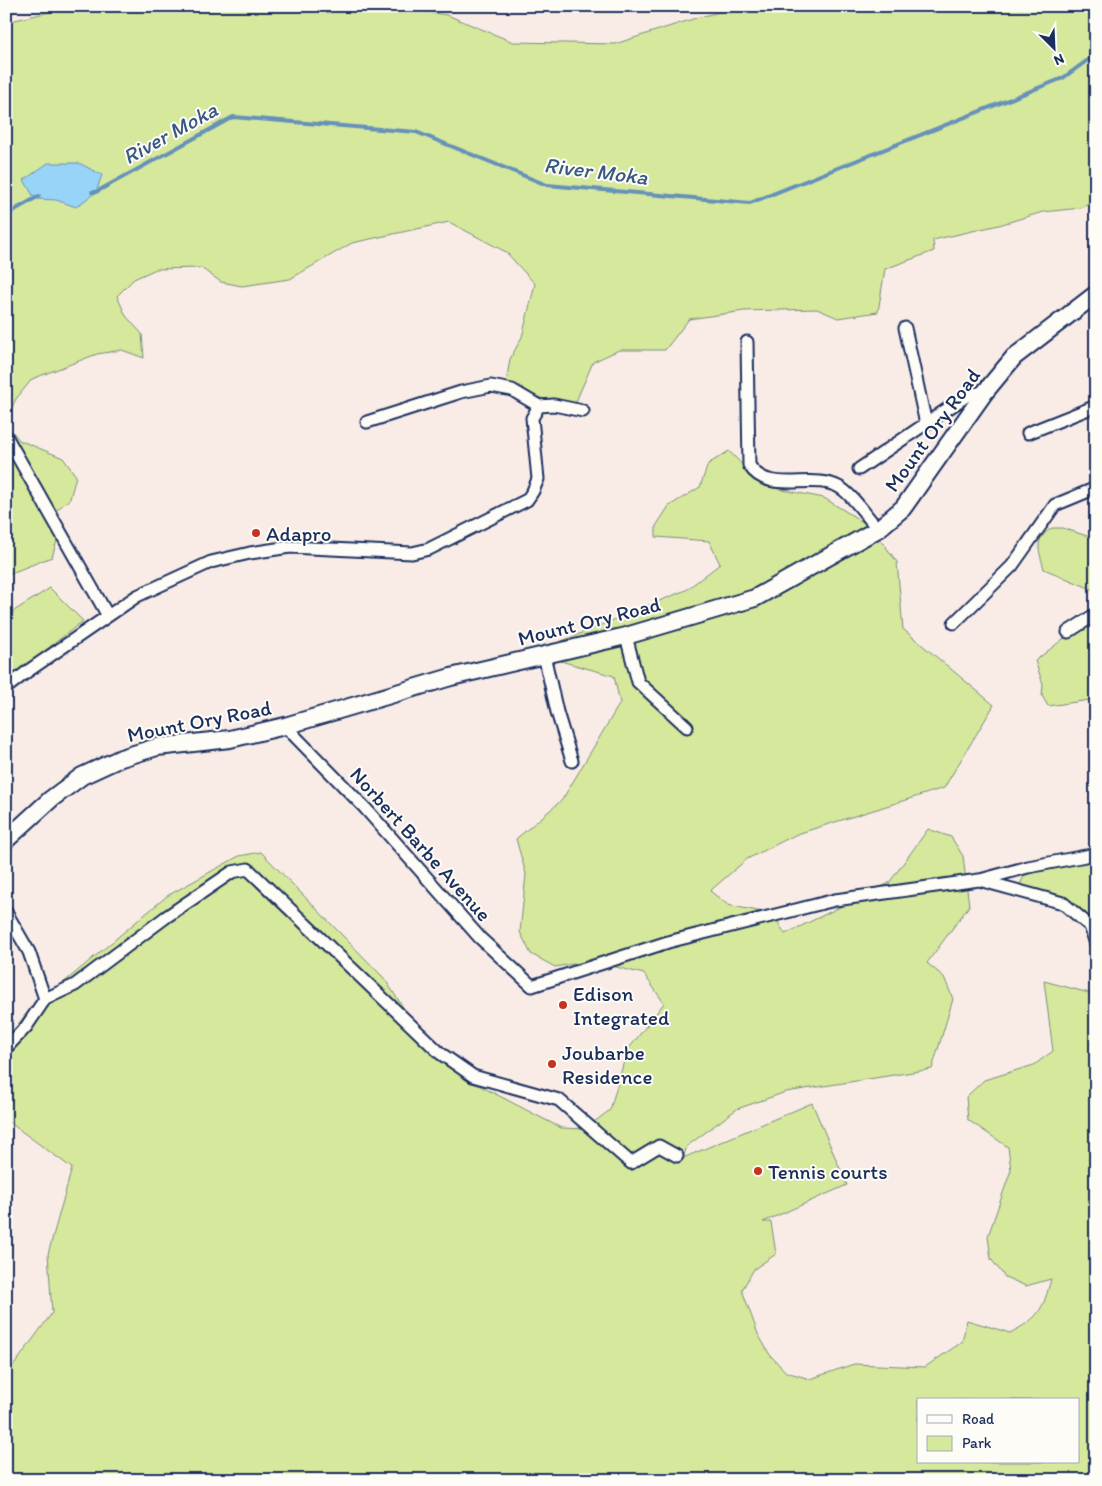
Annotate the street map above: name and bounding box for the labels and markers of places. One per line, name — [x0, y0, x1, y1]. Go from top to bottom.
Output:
place label: Adapro — [266, 521, 331, 546]
marker: Adapro — [250, 527, 262, 539]
place label: Edison Integrated — [573, 981, 670, 1030]
marker: Edison Integrated — [557, 999, 569, 1011]
place label: Joubarbe Residence — [562, 1040, 652, 1089]
marker: Joubarbe Residence — [546, 1058, 558, 1070]
place label: Tennis courts — [768, 1159, 888, 1184]
marker: Tennis courts — [752, 1165, 764, 1177]

